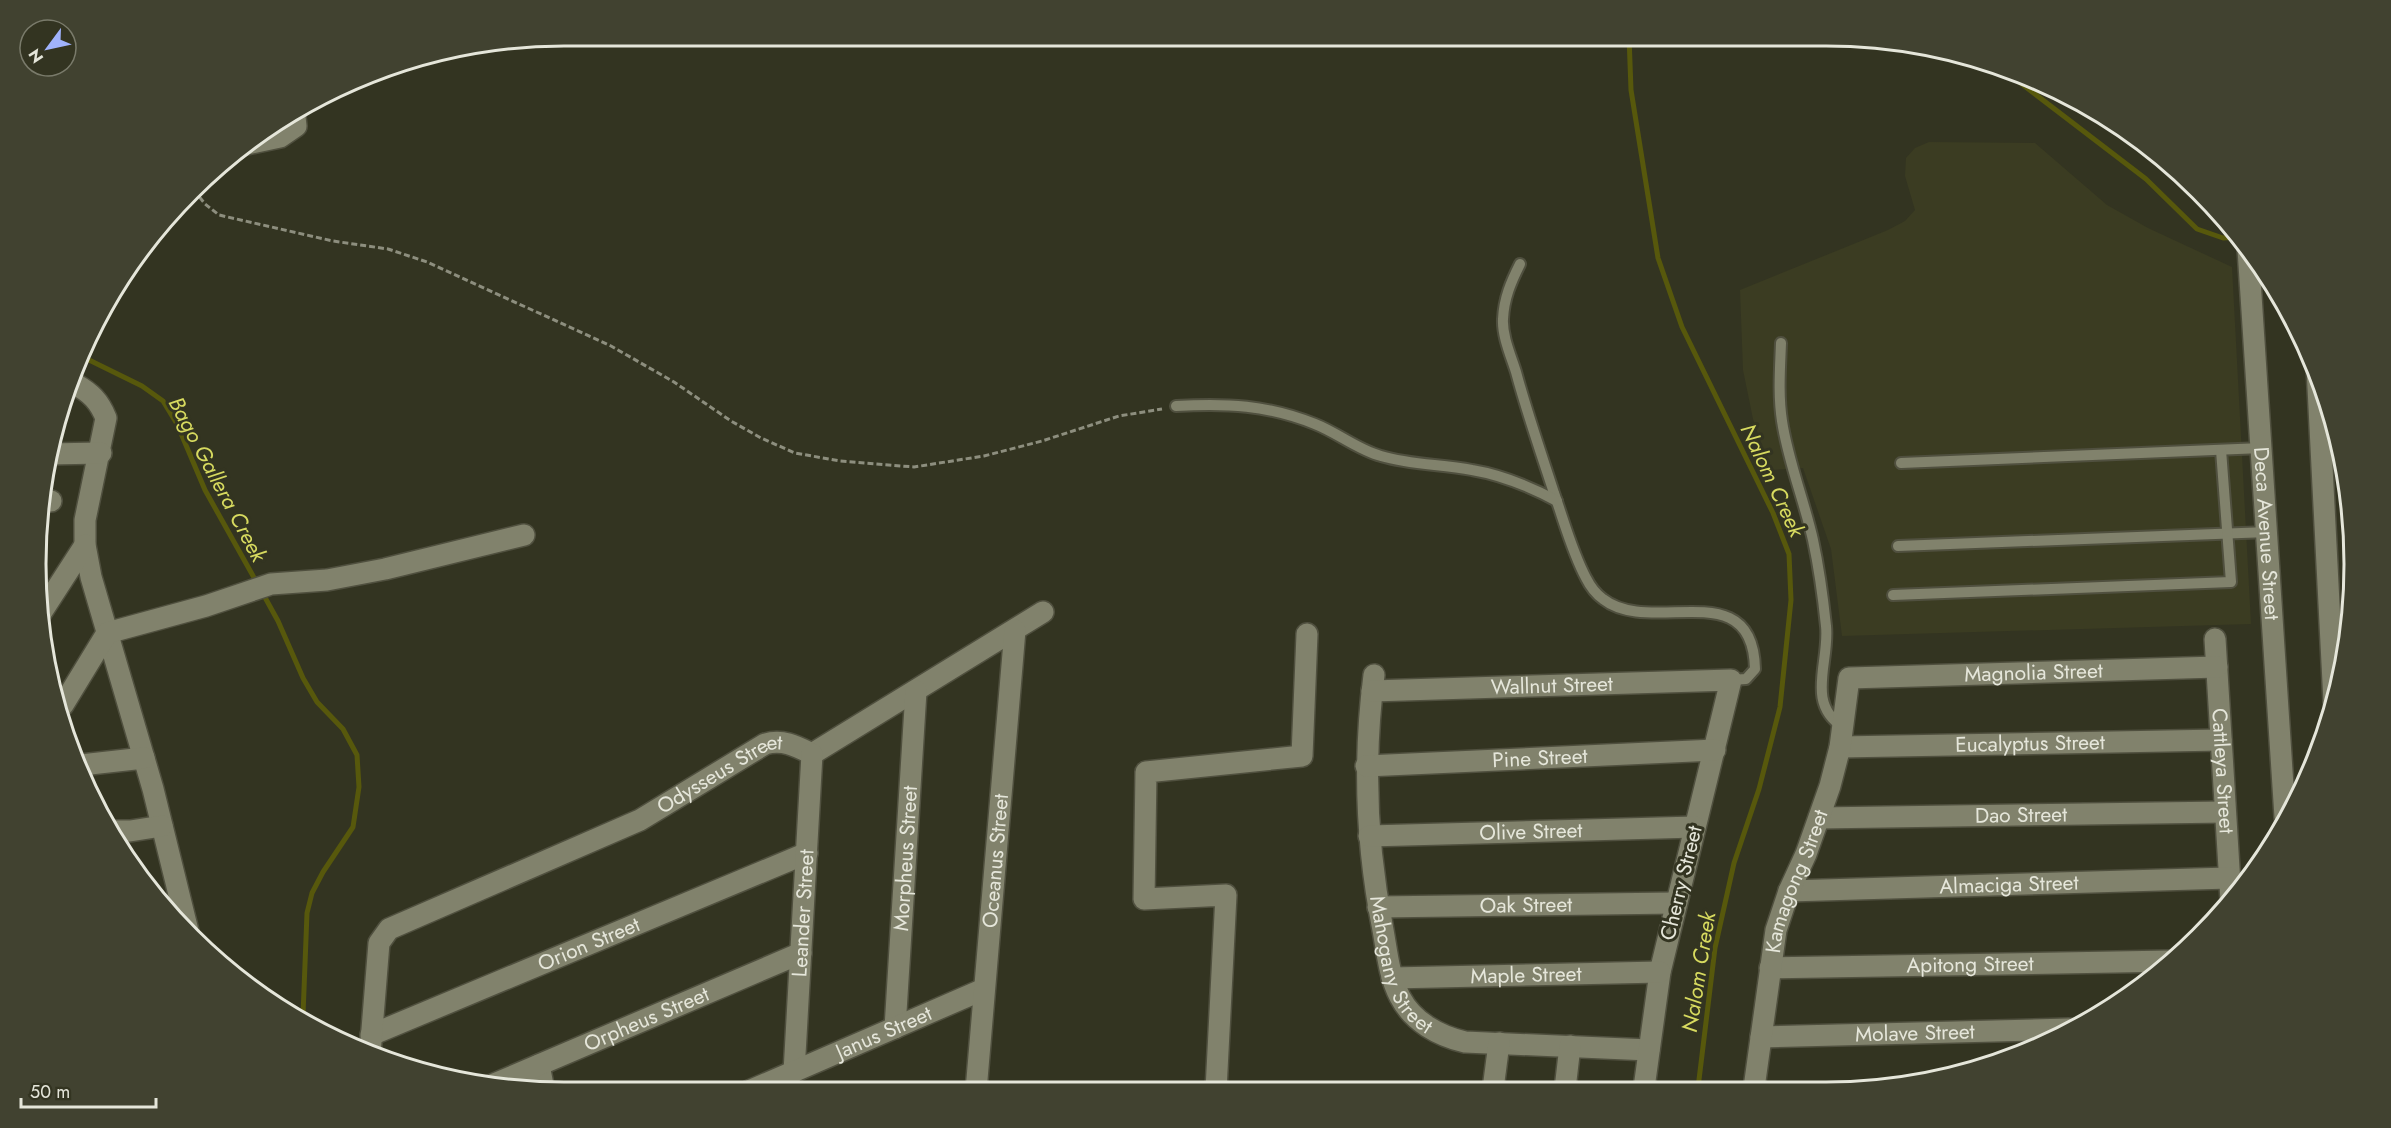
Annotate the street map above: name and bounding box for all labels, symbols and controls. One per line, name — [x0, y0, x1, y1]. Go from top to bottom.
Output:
north arrow — [18, 18, 78, 78]
text: N — [23, 44, 49, 67]
water label: Bago Gallera Creek — [161, 391, 276, 569]
water label: Nalom Creek — [1733, 418, 1814, 543]
street label: Deca Avenue Street — [2246, 446, 2287, 621]
street label: Magnolia Street — [1964, 655, 2103, 690]
street label: Wallnut Street — [1490, 669, 1613, 702]
street label: Cattleya Street — [2204, 707, 2242, 834]
street label: Odysseus Street — [651, 727, 783, 821]
street label: Eucalyptus Street — [1955, 727, 2105, 760]
street label: Pine Street — [1492, 741, 1588, 775]
street label: Morpheus Street — [886, 785, 925, 932]
street label: Oceanus Street — [975, 793, 1016, 929]
street label: Dao Street — [1975, 799, 2067, 831]
street label: Kamagong Street — [1758, 805, 1836, 955]
street label: Olive Street — [1479, 815, 1583, 848]
street label: Cherry Street — [1652, 823, 1710, 943]
street label: Leander Street — [784, 849, 822, 978]
street label: Almaciga Street — [1939, 867, 2079, 902]
street label: Oak Street — [1480, 889, 1572, 921]
street label: Mahogany Street — [1362, 894, 1439, 1041]
water label: Nalom Creek — [1673, 908, 1724, 1035]
street label: Orion Street — [533, 909, 645, 979]
street label: Apitong Street — [1906, 948, 2034, 981]
street label: Maple Street — [1470, 959, 1582, 991]
street label: Orpheus Street — [579, 979, 714, 1059]
street label: Janus Street — [828, 998, 937, 1068]
street label: Molave Street — [1855, 1016, 1975, 1050]
scale bar — [21, 1071, 156, 1109]
text: 50 m — [30, 1079, 70, 1105]

